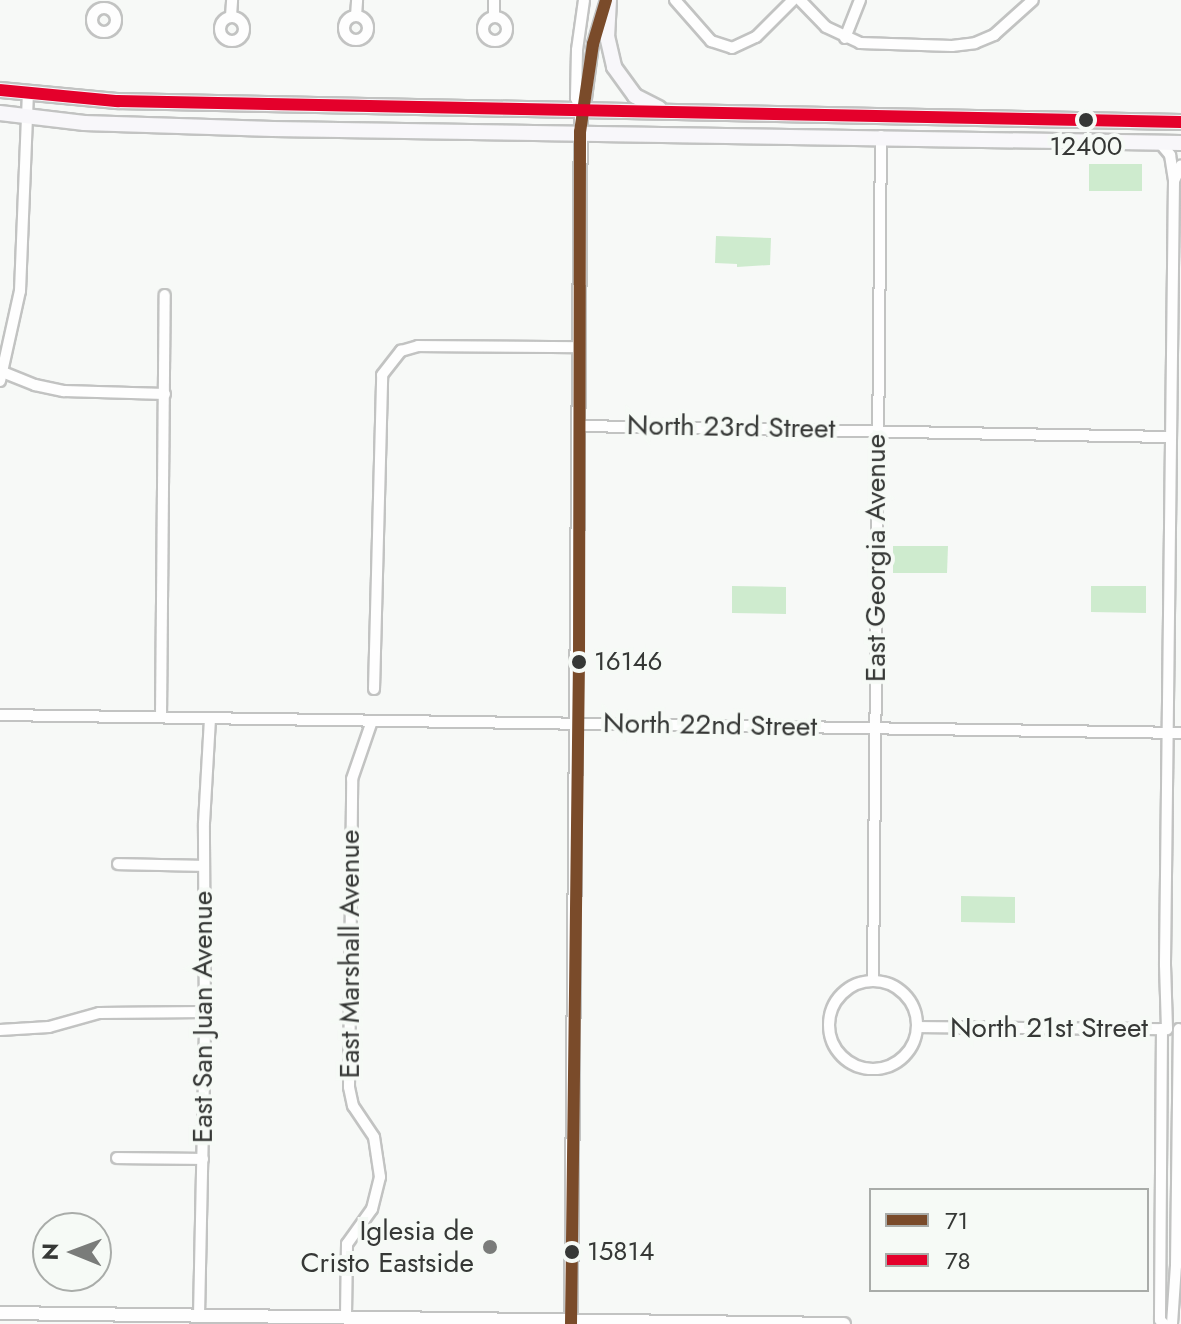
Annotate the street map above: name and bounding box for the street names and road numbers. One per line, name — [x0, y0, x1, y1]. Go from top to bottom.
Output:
street label: North 23rd Street — [627, 408, 835, 446]
street label: East Georgia Avenue — [859, 434, 893, 682]
street label: North 22nd Street — [603, 706, 817, 744]
street label: East Marshall Avenue — [333, 830, 367, 1078]
street label: East San Juan Avenue — [186, 891, 220, 1143]
street label: North 21st Street — [950, 1011, 1148, 1045]

